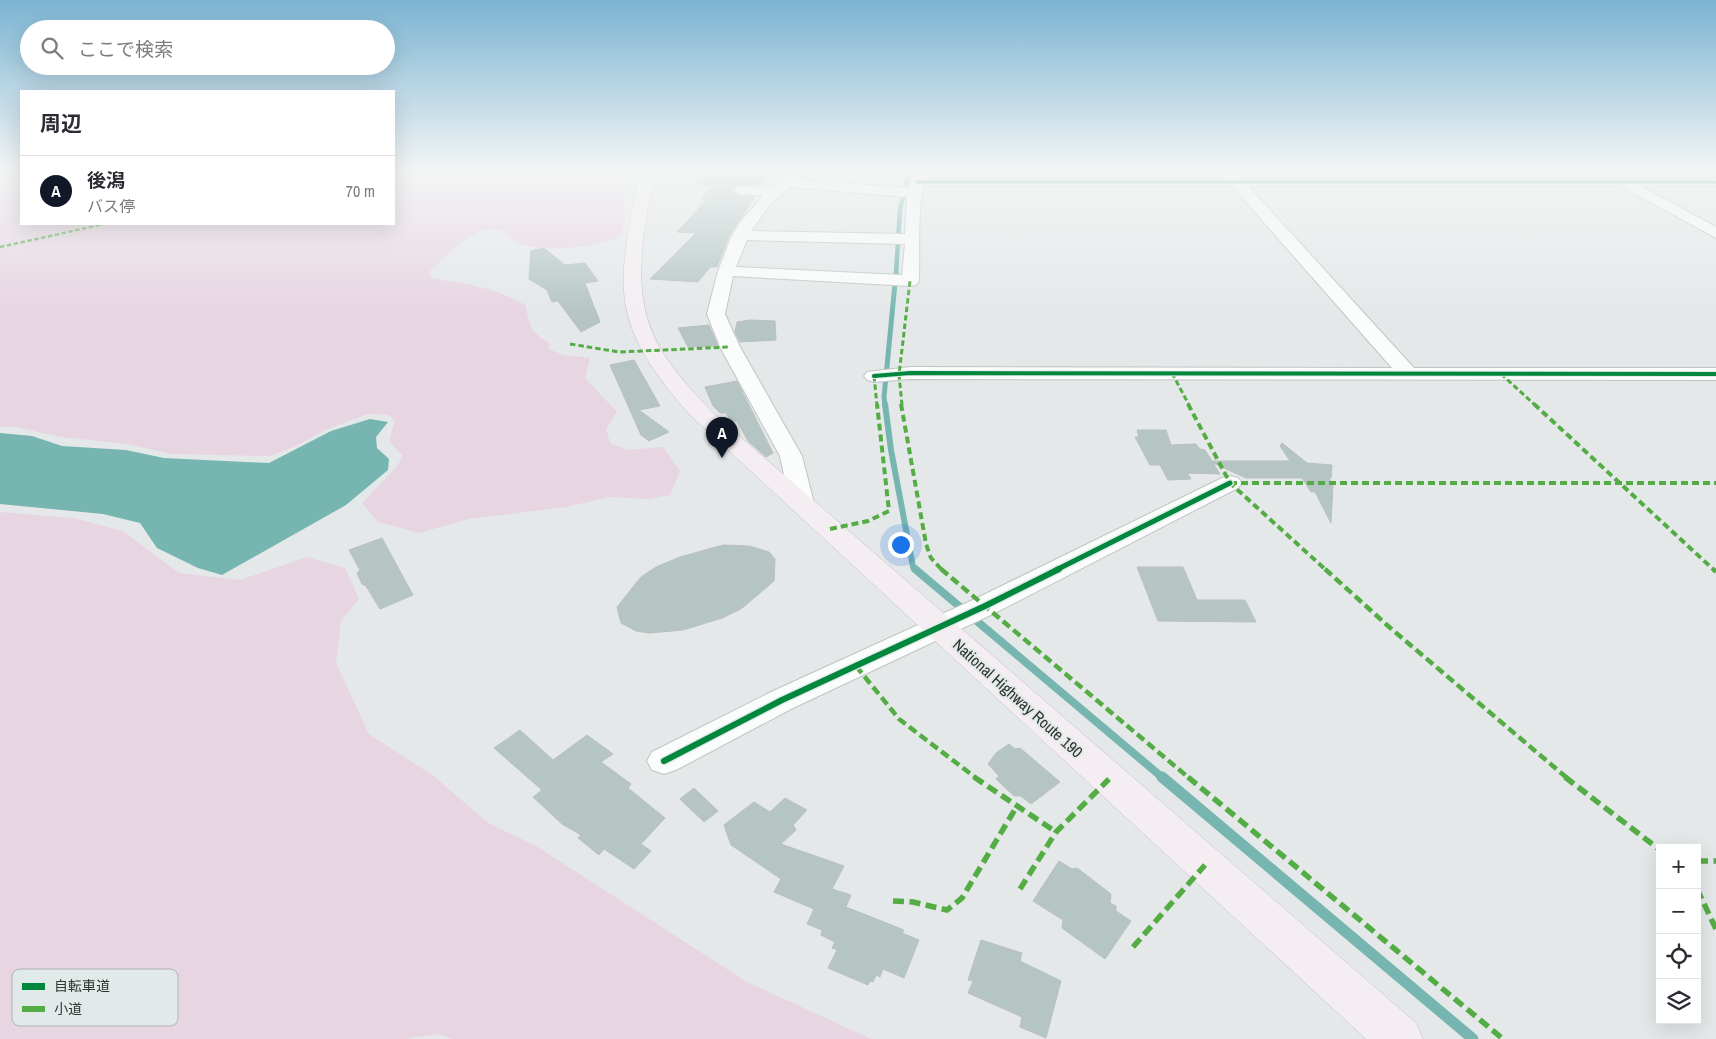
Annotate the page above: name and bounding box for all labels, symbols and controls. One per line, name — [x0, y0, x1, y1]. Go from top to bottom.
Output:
search box — [20, 20, 395, 75]
icon: search — [38, 34, 66, 62]
text: ここで検索 — [78, 36, 173, 62]
text: 周辺 — [40, 109, 82, 138]
text: 後潟 — [87, 167, 125, 193]
text: A — [51, 180, 61, 202]
text: 70 m — [346, 180, 375, 202]
text: バス停 — [87, 195, 135, 217]
pin: A — [706, 417, 738, 458]
your location — [888, 532, 914, 558]
street label: National Highway Route 190 — [948, 634, 1088, 762]
map controls — [1656, 844, 1701, 1024]
button: + — [1656, 844, 1701, 889]
button: − — [1656, 889, 1701, 934]
button: locate — [1656, 934, 1701, 979]
legend — [12, 969, 178, 1026]
text: 自転車道 — [54, 977, 110, 995]
button: layers — [1656, 979, 1701, 1024]
text: 小道 — [54, 1000, 82, 1018]

